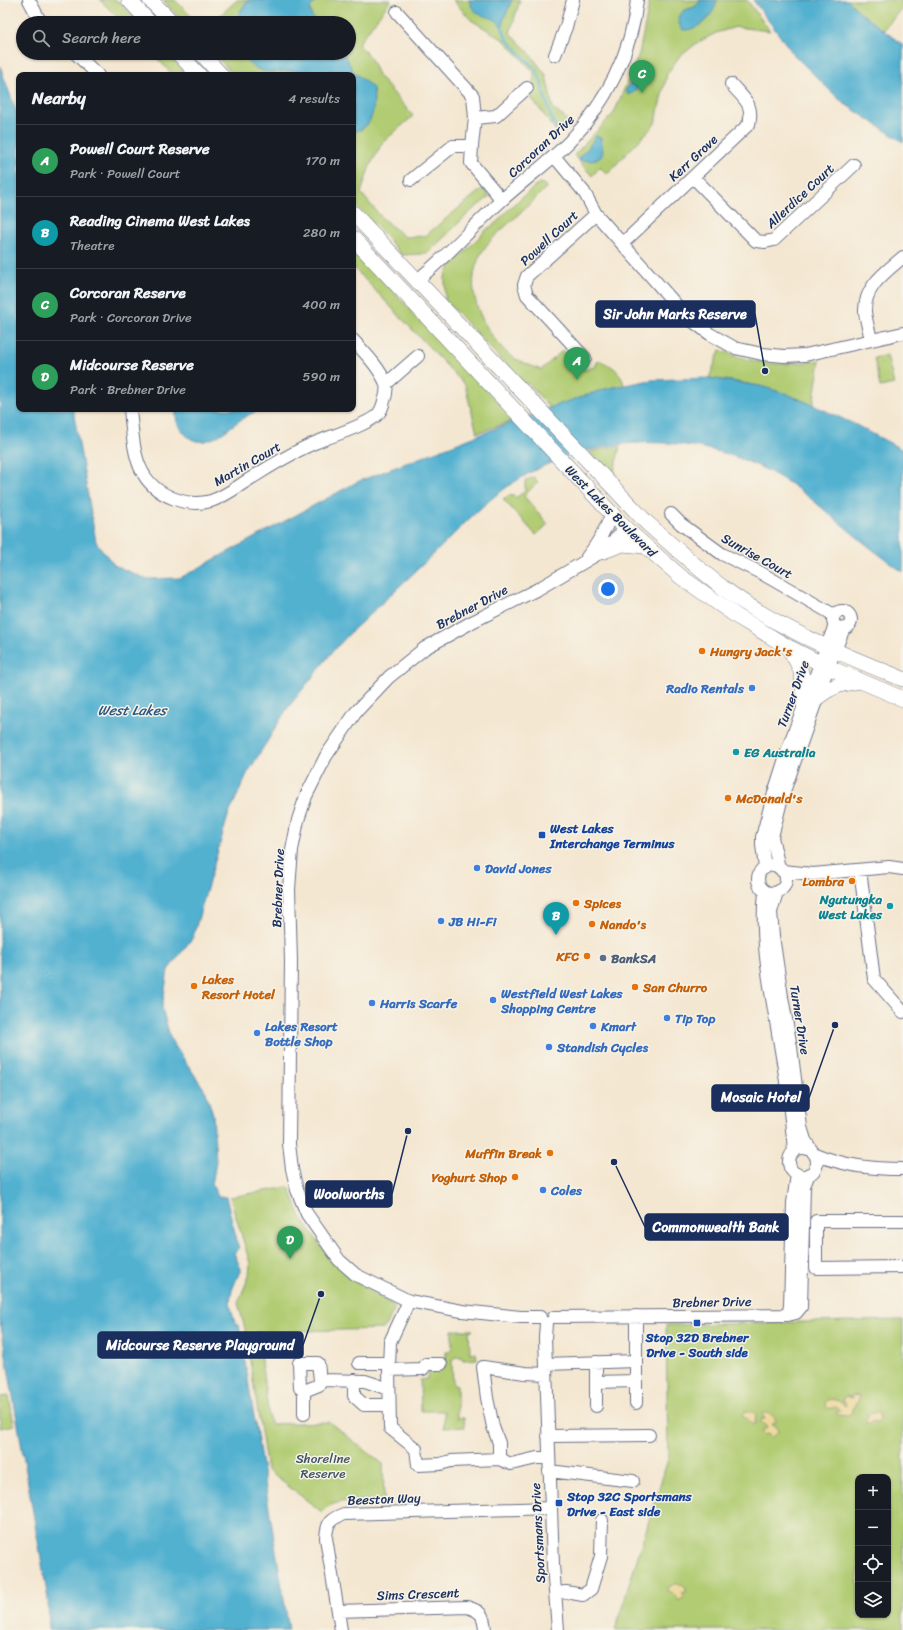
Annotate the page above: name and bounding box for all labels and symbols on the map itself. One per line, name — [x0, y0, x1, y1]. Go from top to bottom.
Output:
pin: C — [629, 60, 655, 93]
street label: Corcoran Drive — [502, 108, 580, 183]
street label: Kerr Grove — [663, 129, 723, 187]
street label: Allerdice Court — [760, 158, 840, 235]
street label: Powell Court — [514, 204, 584, 271]
callout: Sir John Marks Reserve — [596, 301, 755, 327]
text: Sir John Marks Reserve — [602, 302, 747, 327]
pin: A — [564, 347, 590, 380]
street label: Martin Court — [209, 435, 285, 493]
street label: West Lakes Boulevard — [559, 459, 664, 564]
street label: Sunrise Court — [717, 527, 797, 585]
street label: Brebner Drive — [432, 578, 513, 636]
your location — [598, 579, 618, 599]
place label: Hungry Jack's — [709, 640, 793, 663]
marker: Hungry Jack's — [697, 646, 707, 656]
street label: Turner Drive — [770, 657, 816, 731]
place label: Radio Rentals — [665, 677, 745, 700]
marker: Radio Rentals — [747, 683, 757, 693]
water label: West Lakes — [98, 698, 169, 723]
place label: EG Australia — [744, 741, 816, 764]
marker: EG Australia — [731, 747, 741, 757]
place label: McDonald's — [735, 787, 803, 810]
marker: McDonald's — [723, 793, 733, 803]
place label: West Lakes Interchange Terminus — [549, 817, 676, 855]
marker: West Lakes Interchange Terminus — [537, 830, 547, 840]
street label: Brebner Drive — [265, 848, 291, 928]
place label: David Jones — [485, 857, 552, 880]
marker: David Jones — [472, 863, 482, 873]
place label: Lombra — [803, 870, 844, 893]
marker: Lombra — [847, 876, 857, 886]
place label: Ngutungka West Lakes — [819, 888, 883, 926]
place label: Spices — [583, 892, 622, 915]
marker: Spices — [571, 898, 581, 908]
marker: Ngutungka West Lakes — [885, 901, 895, 911]
pin: B — [543, 902, 569, 935]
place label: JB Hi-Fi — [448, 910, 498, 933]
place label: Nando's — [599, 913, 647, 936]
marker: JB Hi-Fi — [436, 916, 446, 926]
marker: Nando's — [587, 919, 597, 929]
place label: KFC — [555, 945, 579, 968]
place label: BankSA — [611, 947, 656, 970]
marker: KFC — [582, 951, 592, 961]
marker: BankSA — [598, 953, 608, 963]
place label: Lakes Resort Hotel — [201, 968, 276, 1006]
place label: San Churro — [642, 976, 708, 999]
marker: Lakes Resort Hotel — [189, 981, 199, 991]
place label: Westfield West Lakes Shopping Centre — [500, 982, 624, 1020]
marker: San Churro — [630, 982, 640, 992]
street label: Turner Drive — [783, 984, 817, 1057]
place label: Harris Scarfe — [379, 992, 458, 1015]
marker: Westfield West Lakes Shopping Centre — [488, 995, 498, 1005]
marker: Harris Scarfe — [367, 998, 377, 1008]
place label: Tip Top — [675, 1007, 715, 1030]
marker: Tip Top — [662, 1013, 672, 1023]
place label: Lakes Resort Bottle Shop — [265, 1015, 338, 1053]
place label: Kmart — [600, 1015, 637, 1038]
marker: Kmart — [588, 1021, 598, 1031]
marker: Lakes Resort Bottle Shop — [252, 1028, 262, 1038]
place label: Standish Cycles — [556, 1036, 649, 1059]
marker: Standish Cycles — [544, 1042, 554, 1052]
callout: Mosaic Hotel — [712, 1085, 809, 1111]
text: Mosaic Hotel — [720, 1085, 802, 1110]
place label: Muffin Break — [464, 1142, 542, 1165]
marker: Muffin Break — [545, 1148, 555, 1158]
place label: Yoghurt Shop — [432, 1166, 507, 1189]
marker: Yoghurt Shop — [510, 1172, 520, 1182]
place label: Coles — [550, 1179, 583, 1202]
callout: Woolworths — [306, 1181, 392, 1207]
text: Woolworths — [314, 1182, 385, 1207]
marker: Coles — [538, 1185, 548, 1195]
callout: Commonwealth Bank — [645, 1214, 788, 1240]
text: Commonwealth Bank — [652, 1215, 780, 1240]
pin: D — [277, 1226, 303, 1259]
street label: Brebner Drive — [672, 1290, 752, 1314]
marker: Stop 32D Brebner Drive - South side — [692, 1318, 702, 1328]
place label: Stop 32D Brebner Drive - South side — [645, 1326, 750, 1364]
callout: Midcourse Reserve Playground — [98, 1332, 303, 1358]
text: Midcourse Reserve Playground — [105, 1333, 296, 1358]
park label: Shoreline Reserve — [296, 1447, 351, 1485]
street label: Sportsmans Drive — [524, 1482, 552, 1584]
place label: Stop 32C Sportsmans Drive - East side — [566, 1485, 693, 1523]
street label: Beeston Way — [347, 1486, 421, 1512]
marker: Stop 32C Sportsmans Drive - East side — [554, 1498, 564, 1508]
street label: Sims Crescent — [376, 1581, 460, 1607]

